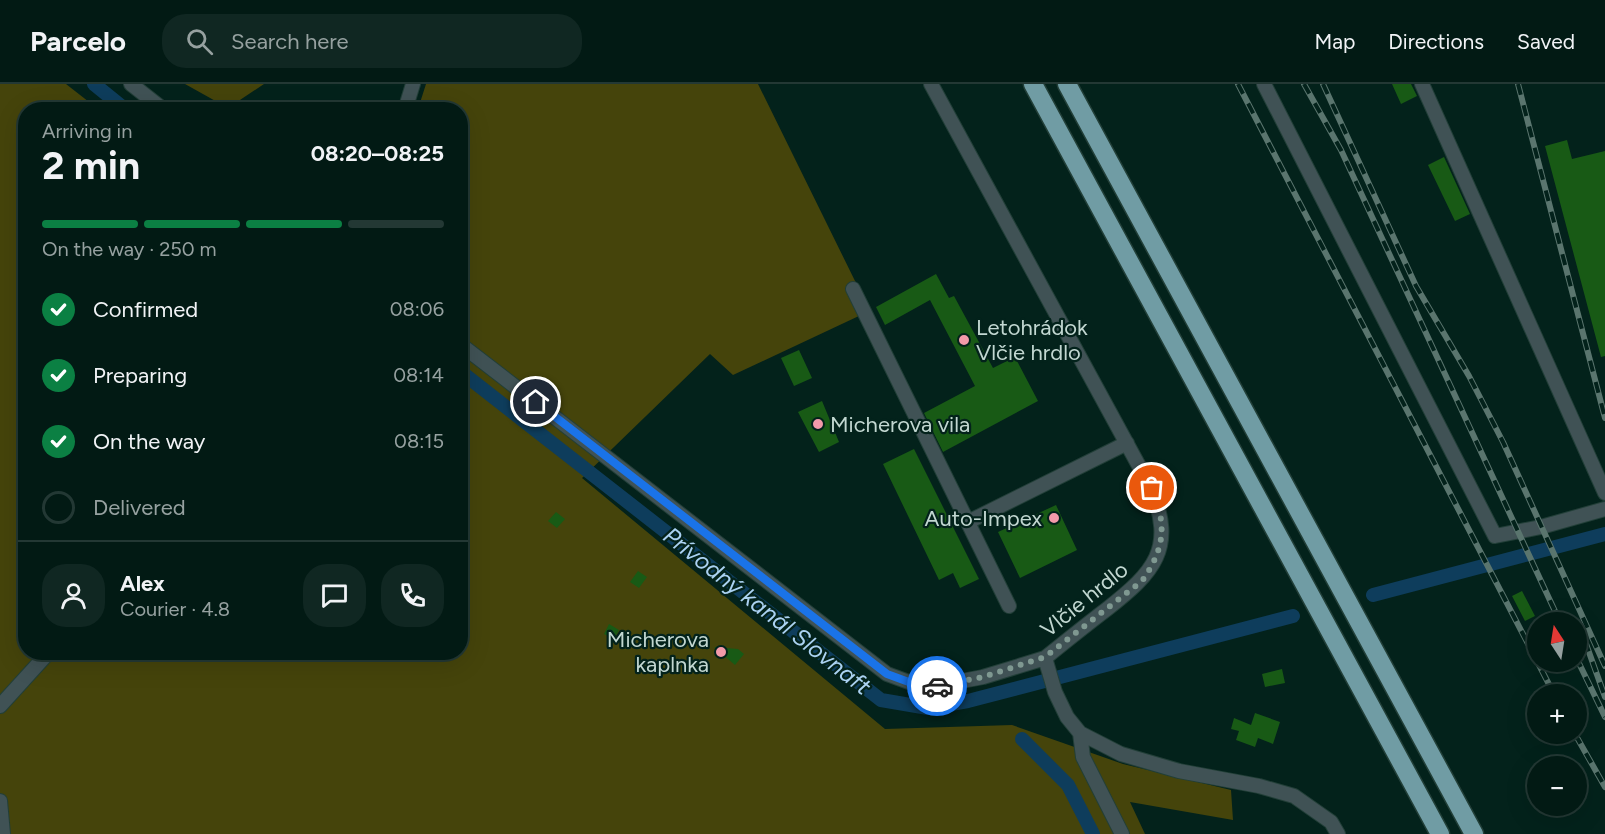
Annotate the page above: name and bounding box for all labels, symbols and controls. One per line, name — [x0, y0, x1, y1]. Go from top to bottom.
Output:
search box — [162, 14, 582, 68]
text: Parcelo — [30, 24, 126, 58]
icon: search — [183, 25, 216, 58]
text: Search here — [231, 28, 349, 55]
text: Map — [1314, 29, 1355, 54]
text: Directions — [1388, 29, 1484, 54]
text: Saved — [1517, 29, 1575, 54]
text: Arriving in — [42, 119, 132, 143]
text: 08:20–08:25 — [311, 140, 444, 167]
text: 2 min — [42, 142, 140, 189]
text: On the way · 250 m — [42, 237, 217, 261]
icon: check — [42, 293, 75, 326]
text: Confirmed — [93, 296, 198, 323]
text: 08:06 — [390, 297, 444, 321]
place label: Letohrádok Vlčie hrdlo — [976, 314, 1088, 366]
marker: Letohrádok Vlčie hrdlo — [957, 333, 971, 347]
icon: check — [42, 359, 75, 392]
text: Preparing — [93, 362, 187, 389]
text: 08:14 — [393, 363, 444, 387]
pin — [510, 376, 561, 427]
icon: home — [519, 385, 552, 418]
place label: Micherova vila — [830, 411, 970, 438]
marker: Micherova vila — [811, 417, 825, 431]
icon: check — [42, 425, 75, 458]
text: On the way — [93, 428, 205, 455]
text: 08:15 — [394, 429, 444, 453]
pin — [1126, 462, 1177, 513]
icon: bag — [1135, 471, 1168, 504]
text: Delivered — [93, 494, 186, 521]
place label: Auto-Impex — [925, 505, 1043, 532]
marker: Auto-Impex — [1047, 511, 1061, 525]
water label: Prívodný kanál Slovnaft — [658, 521, 877, 701]
street label: Vlčie hrdlo — [1035, 556, 1134, 643]
button: person — [42, 564, 105, 627]
button: chat — [303, 564, 366, 627]
button: phone — [381, 564, 444, 627]
text: Alex — [120, 570, 165, 597]
text: Courier · 4.8 — [120, 597, 230, 621]
north arrow — [1527, 612, 1587, 672]
map controls — [1527, 612, 1587, 816]
place label: Micherova kaplnka — [607, 626, 709, 678]
marker: Micherova kaplnka — [714, 645, 728, 659]
courier — [907, 656, 967, 716]
icon: car — [921, 670, 954, 703]
button: + — [1527, 684, 1587, 744]
button: − — [1527, 756, 1587, 816]

